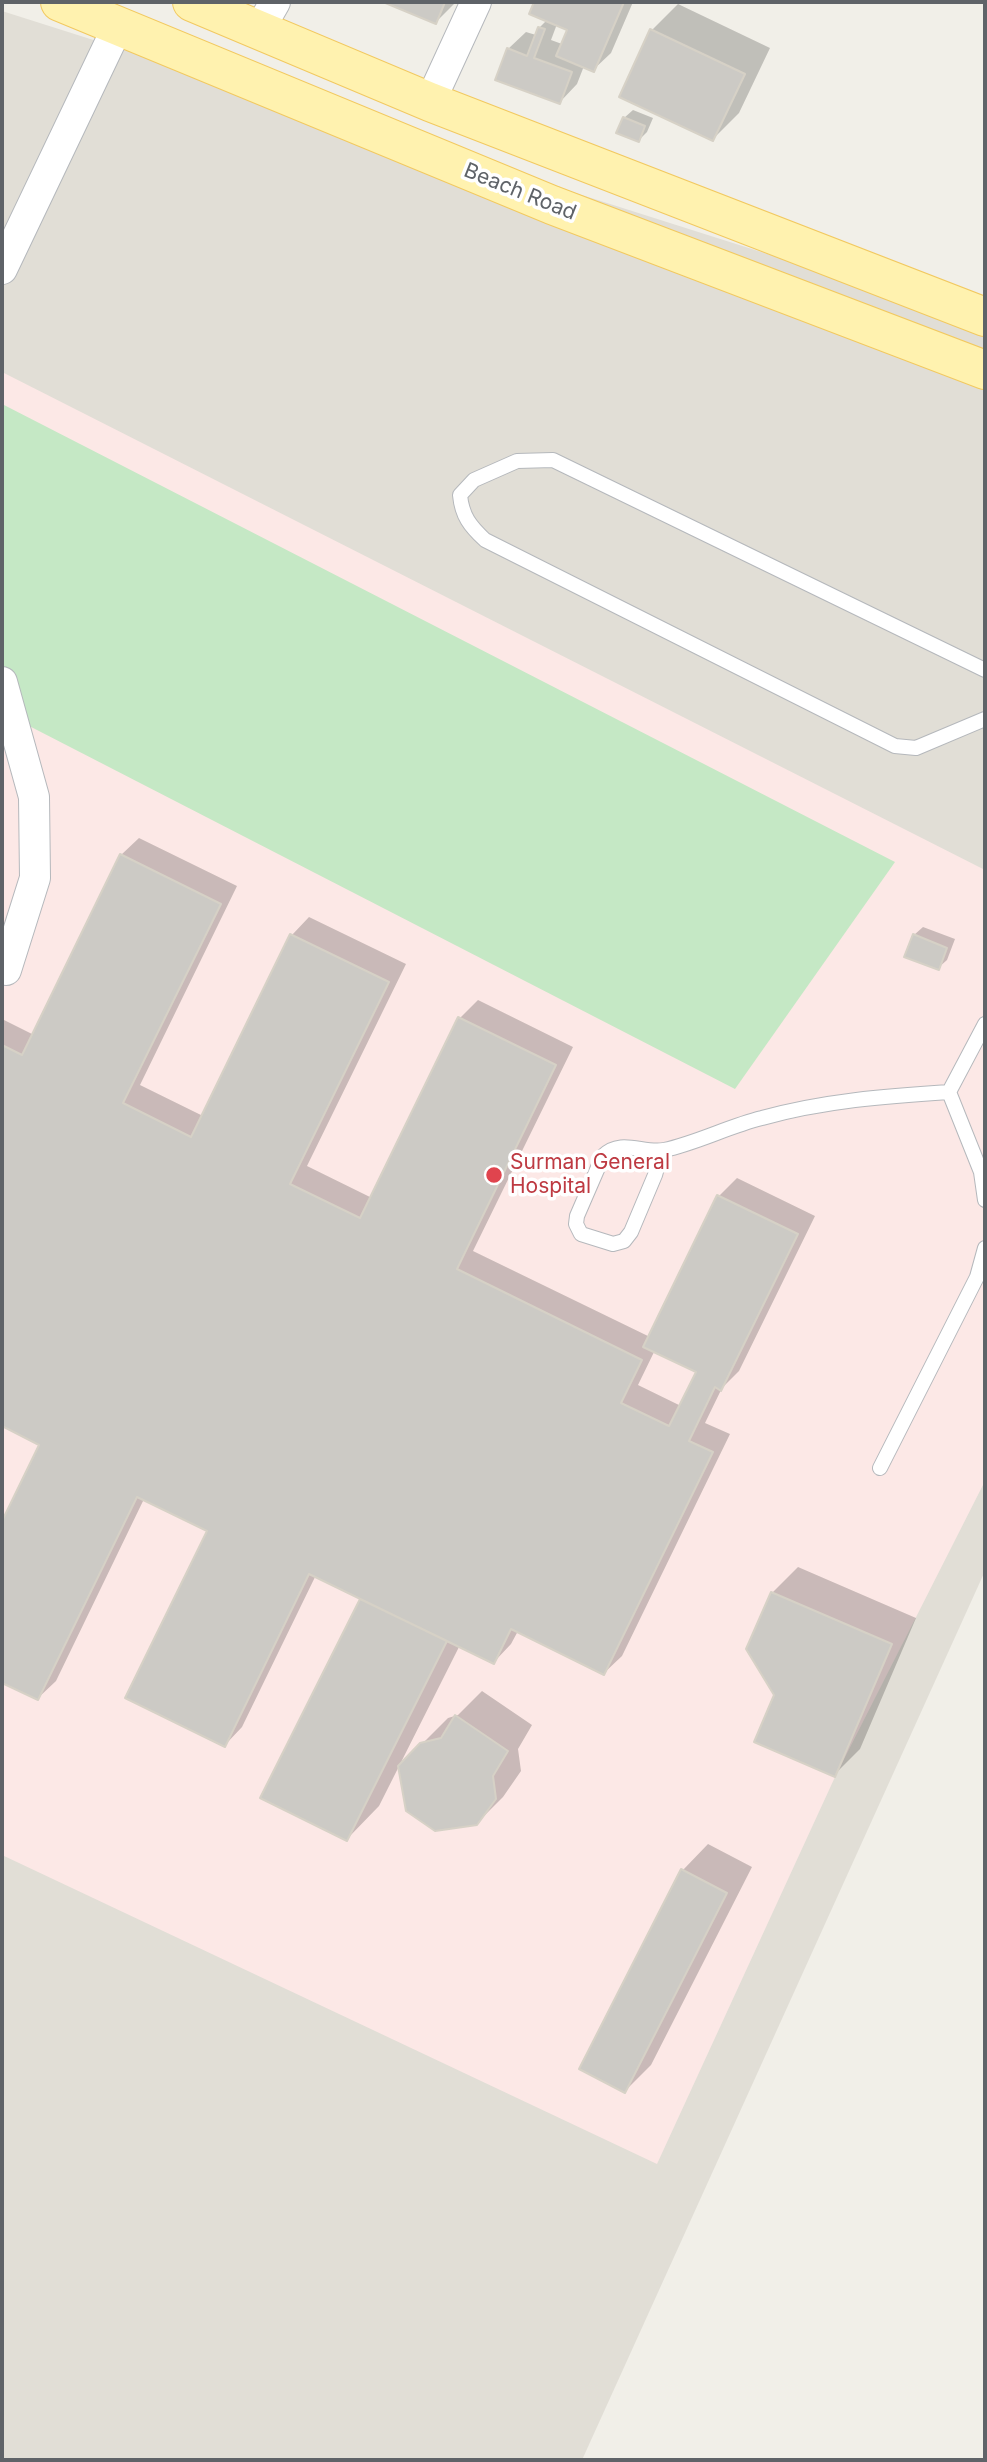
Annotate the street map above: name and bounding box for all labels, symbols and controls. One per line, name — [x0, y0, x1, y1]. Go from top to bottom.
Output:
street label: Beach Road — [460, 158, 580, 226]
place label: Surman General Hospital — [510, 1150, 670, 1200]
marker: Surman General Hospital — [484, 1165, 504, 1185]

